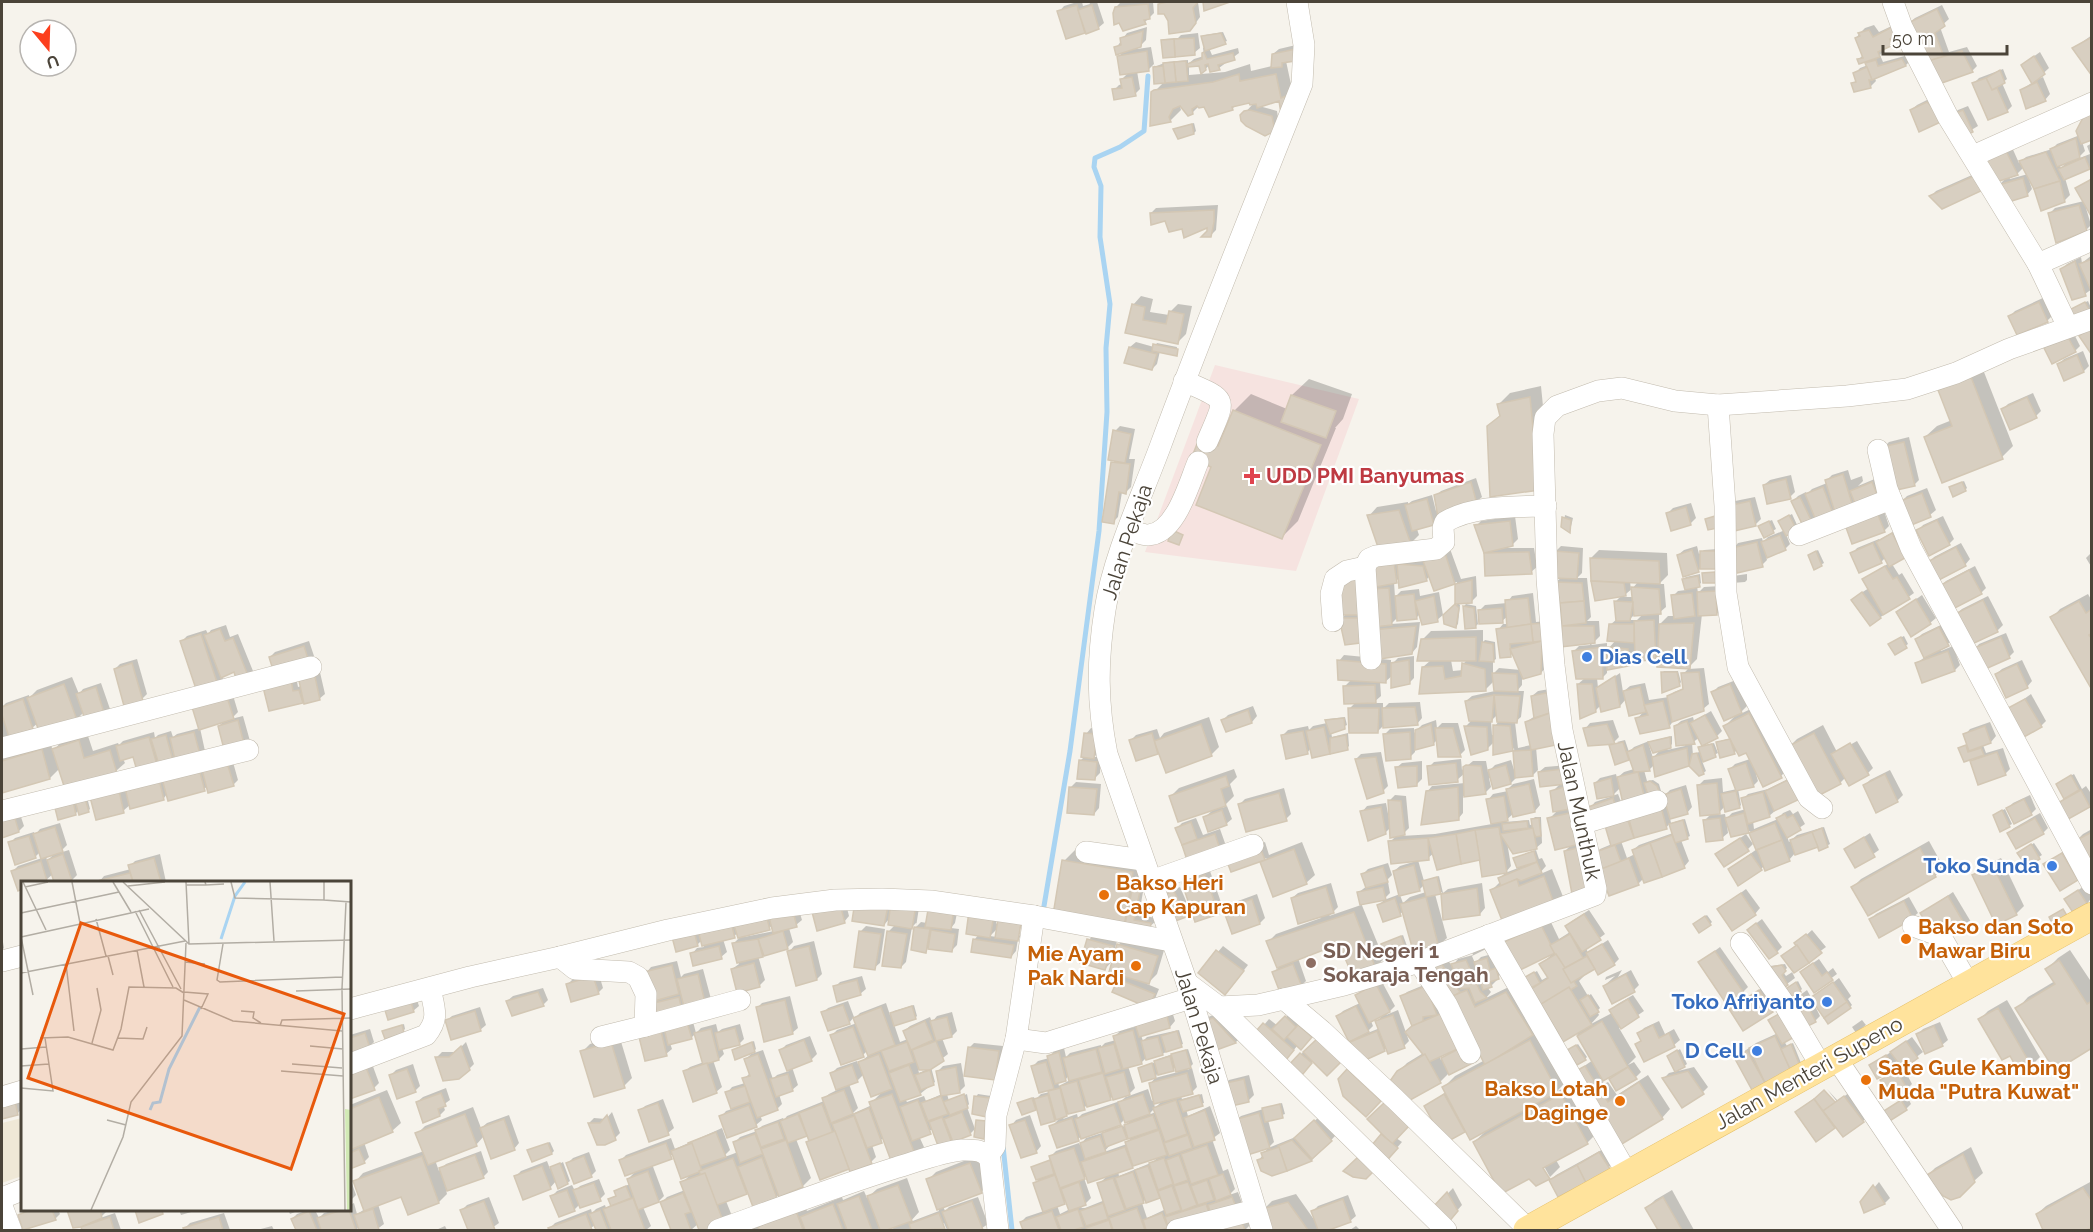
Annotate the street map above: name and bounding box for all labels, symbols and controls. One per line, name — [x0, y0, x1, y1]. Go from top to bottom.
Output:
north arrow — [18, 18, 78, 78]
scale bar — [1883, 18, 2008, 56]
text: 50 m — [1892, 28, 1934, 49]
text: U — [44, 51, 61, 73]
place label: UDD PMI Banyumas — [1266, 463, 1465, 488]
marker: UDD PMI Banyumas — [1243, 467, 1261, 485]
street label: Jalan Pekaja — [1096, 481, 1157, 603]
place label: Dias Cell — [1599, 644, 1687, 669]
marker: Dias Cell — [1580, 650, 1594, 664]
street label: Jalan Munthuk — [1552, 739, 1606, 883]
place label: Toko Sunda — [1923, 853, 2040, 878]
marker: Toko Sunda — [2045, 859, 2059, 873]
place label: Bakso Heri Cap Kapuran — [1116, 870, 1246, 919]
inset map — [21, 881, 351, 1211]
marker: Bakso Heri Cap Kapuran — [1097, 888, 1111, 902]
place label: Bakso dan Soto Mawar Biru — [1918, 914, 2074, 963]
marker: Bakso dan Soto Mawar Biru — [1899, 932, 1913, 946]
place label: SD Negeri 1 Sokaraja Tengah — [1323, 938, 1489, 987]
place label: Mie Ayam Pak Nardi — [1027, 941, 1124, 990]
marker: SD Negeri 1 Sokaraja Tengah — [1304, 956, 1318, 970]
marker: Mie Ayam Pak Nardi — [1129, 959, 1143, 973]
street label: Jalan Pekaja — [1170, 965, 1229, 1087]
place label: Toko Afriyanto — [1671, 989, 1815, 1014]
marker: Toko Afriyanto — [1820, 995, 1834, 1009]
street label: Jalan Menteri Supeno — [1711, 1011, 1907, 1135]
place label: D Cell — [1685, 1038, 1745, 1063]
marker: D Cell — [1750, 1044, 1764, 1058]
place label: Sate Gule Kambing Muda "Putra Kuwat" — [1878, 1055, 2079, 1104]
marker: Sate Gule Kambing Muda "Putra Kuwat" — [1859, 1073, 1873, 1087]
place label: Bakso Lotah Daginge — [1484, 1076, 1608, 1125]
marker: Bakso Lotah Daginge — [1613, 1094, 1627, 1108]

